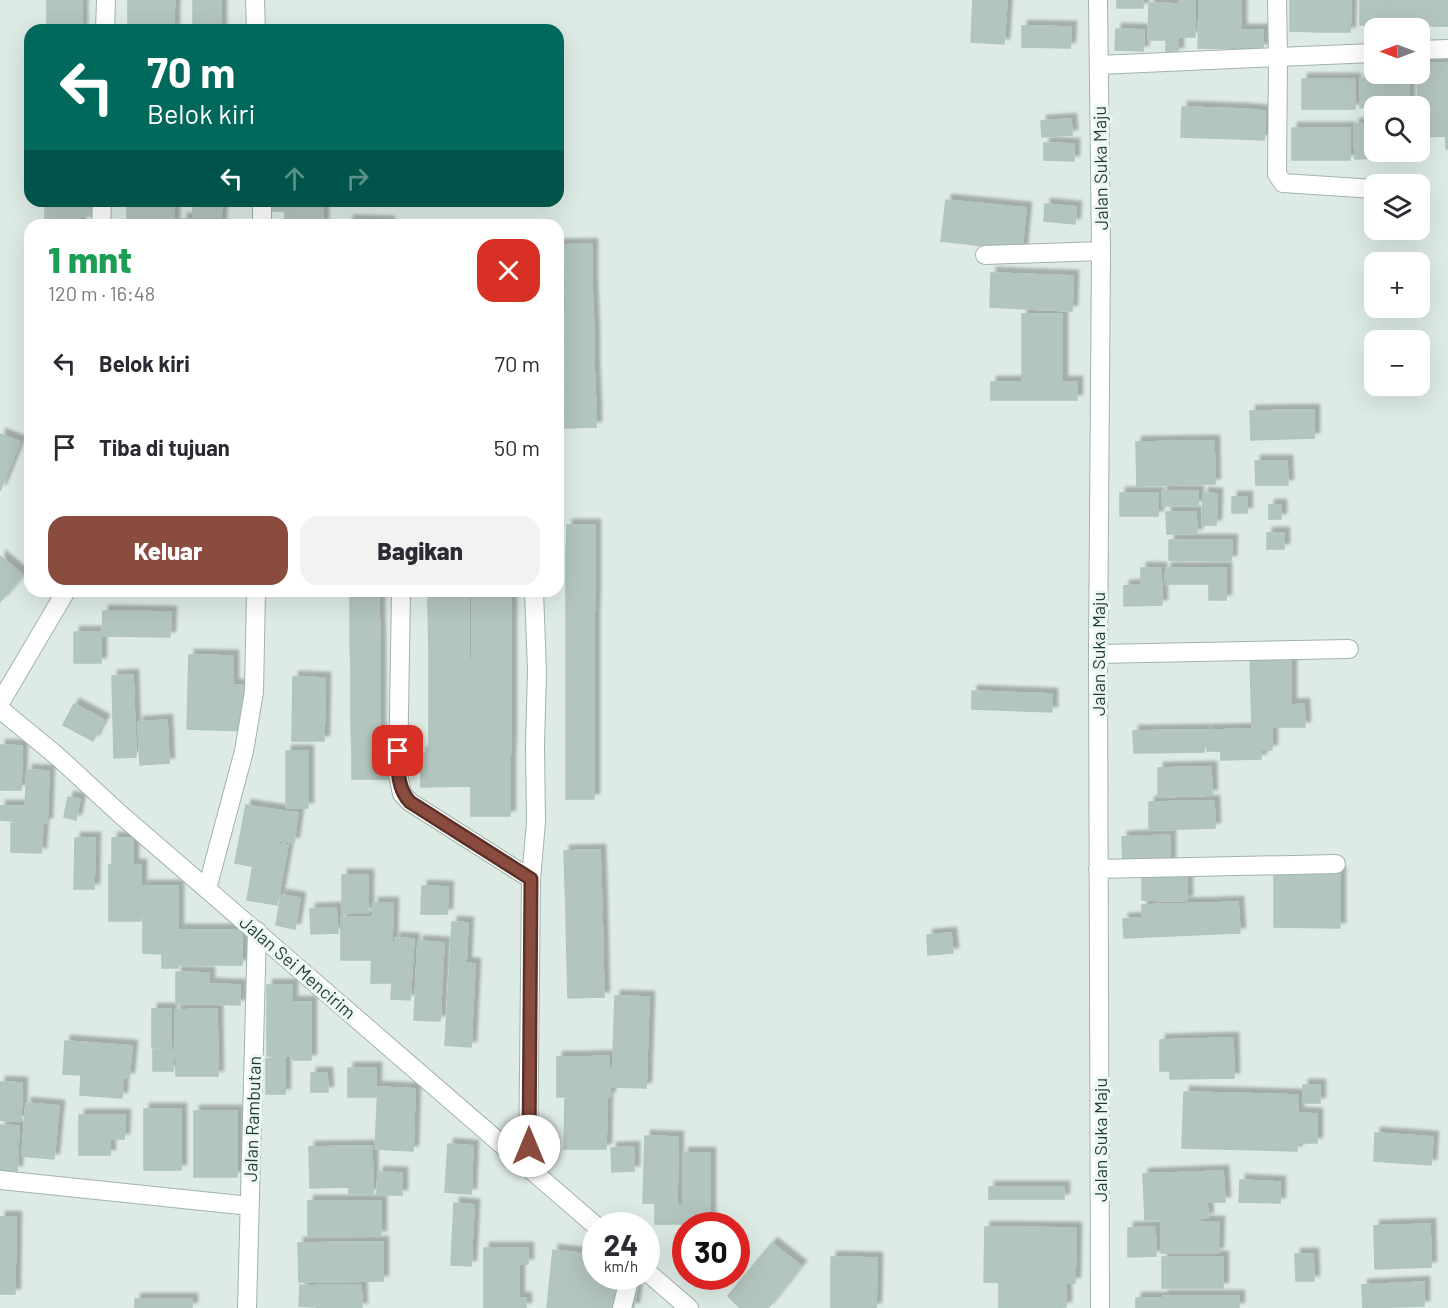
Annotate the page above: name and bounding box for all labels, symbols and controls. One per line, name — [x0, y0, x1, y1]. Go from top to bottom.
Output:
north arrow — [1364, 18, 1430, 84]
map controls — [1364, 18, 1430, 396]
text: 70 m — [147, 46, 235, 96]
icon: left — [48, 48, 126, 126]
button: search — [1364, 96, 1430, 162]
text: Belok kiri — [147, 97, 255, 129]
street label: Jalan Suka Maju — [1088, 106, 1112, 230]
icon: left — [215, 162, 248, 195]
icon: ahead — [278, 162, 311, 195]
icon: right — [341, 162, 374, 195]
button: layers — [1364, 174, 1430, 240]
text: 1 mnt — [48, 237, 132, 280]
button: close — [477, 239, 540, 302]
button: + — [1364, 252, 1430, 318]
text: 120 m · 16:48 — [48, 281, 155, 305]
button: − — [1364, 330, 1430, 396]
icon: left — [48, 347, 81, 380]
text: Belok kiri — [99, 350, 190, 376]
text: 70 m — [495, 350, 540, 376]
icon: arrive — [48, 431, 81, 464]
text: Tiba di tujuan — [99, 434, 230, 460]
text: 50 m — [494, 434, 540, 460]
button: Keluar — [48, 516, 288, 585]
button: Bagikan — [300, 516, 540, 585]
street label: Jalan Suka Maju — [1087, 592, 1109, 716]
pin — [372, 725, 423, 776]
icon: arrive — [381, 734, 414, 767]
street label: Jalan Sei Mencirim — [235, 911, 361, 1023]
street label: Jalan Rambutan — [239, 1056, 265, 1182]
street label: Jalan Suka Maju — [1089, 1078, 1111, 1202]
position arrow — [497, 1114, 561, 1178]
speed limit sign: 30 — [672, 1212, 750, 1290]
text: 24 — [604, 1226, 638, 1262]
text: km/h — [604, 1257, 638, 1275]

